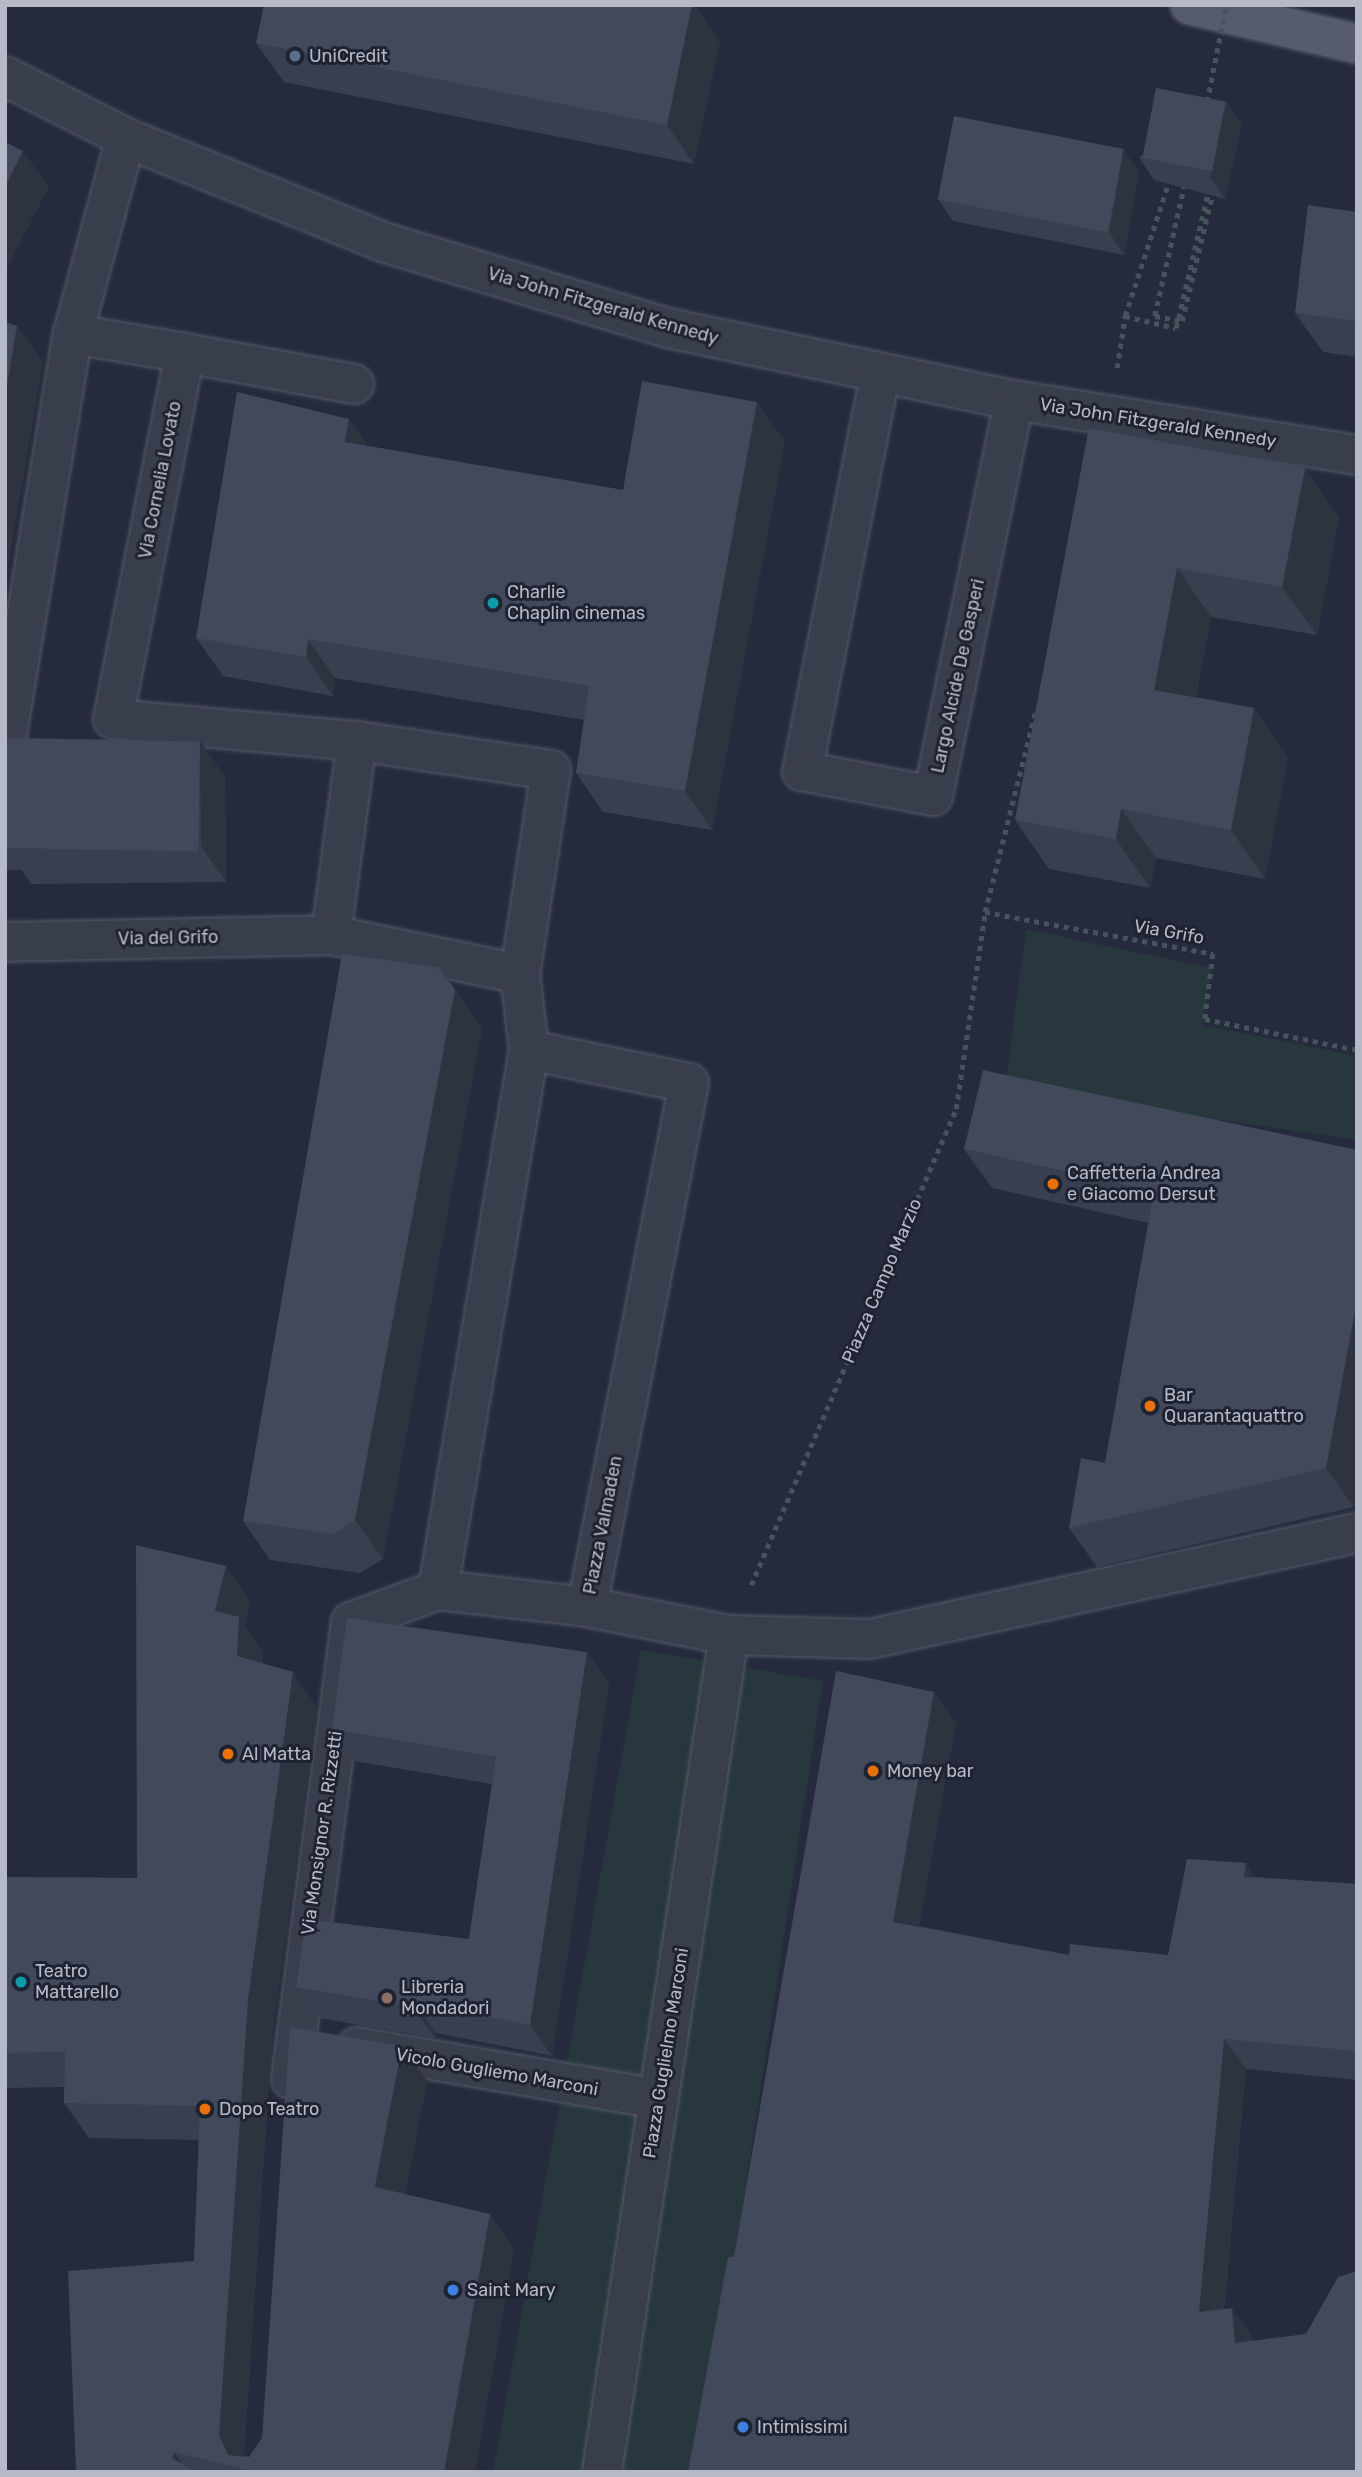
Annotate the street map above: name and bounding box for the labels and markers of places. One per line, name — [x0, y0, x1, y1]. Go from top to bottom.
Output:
place label: UniCredit — [309, 45, 388, 67]
marker: UniCredit — [287, 48, 303, 64]
place label: Charlie Chaplin cinemas — [507, 582, 645, 624]
marker: Charlie Chaplin cinemas — [485, 595, 501, 611]
place label: Caffetteria Andrea e Giacomo Dersut — [1067, 1163, 1221, 1206]
marker: Caffetteria Andrea e Giacomo Dersut — [1045, 1176, 1061, 1192]
place label: Bar Quarantaquattro — [1164, 1385, 1304, 1428]
marker: Bar Quarantaquattro — [1142, 1398, 1158, 1414]
place label: Al Matta — [242, 1743, 311, 1765]
marker: Al Matta — [220, 1746, 236, 1762]
place label: Money bar — [887, 1760, 974, 1782]
marker: Money bar — [865, 1763, 881, 1779]
place label: Teatro Mattarello — [35, 1961, 119, 2004]
marker: Teatro Mattarello — [13, 1974, 29, 1990]
place label: Libreria Mondadori — [401, 1977, 489, 2020]
marker: Libreria Mondadori — [379, 1990, 395, 2006]
place label: Dopo Teatro — [219, 2098, 320, 2120]
marker: Dopo Teatro — [197, 2101, 213, 2117]
place label: Saint Mary — [467, 2279, 556, 2301]
marker: Saint Mary — [445, 2282, 461, 2298]
place label: Intimissimi — [757, 2416, 848, 2438]
marker: Intimissimi — [735, 2419, 751, 2435]

